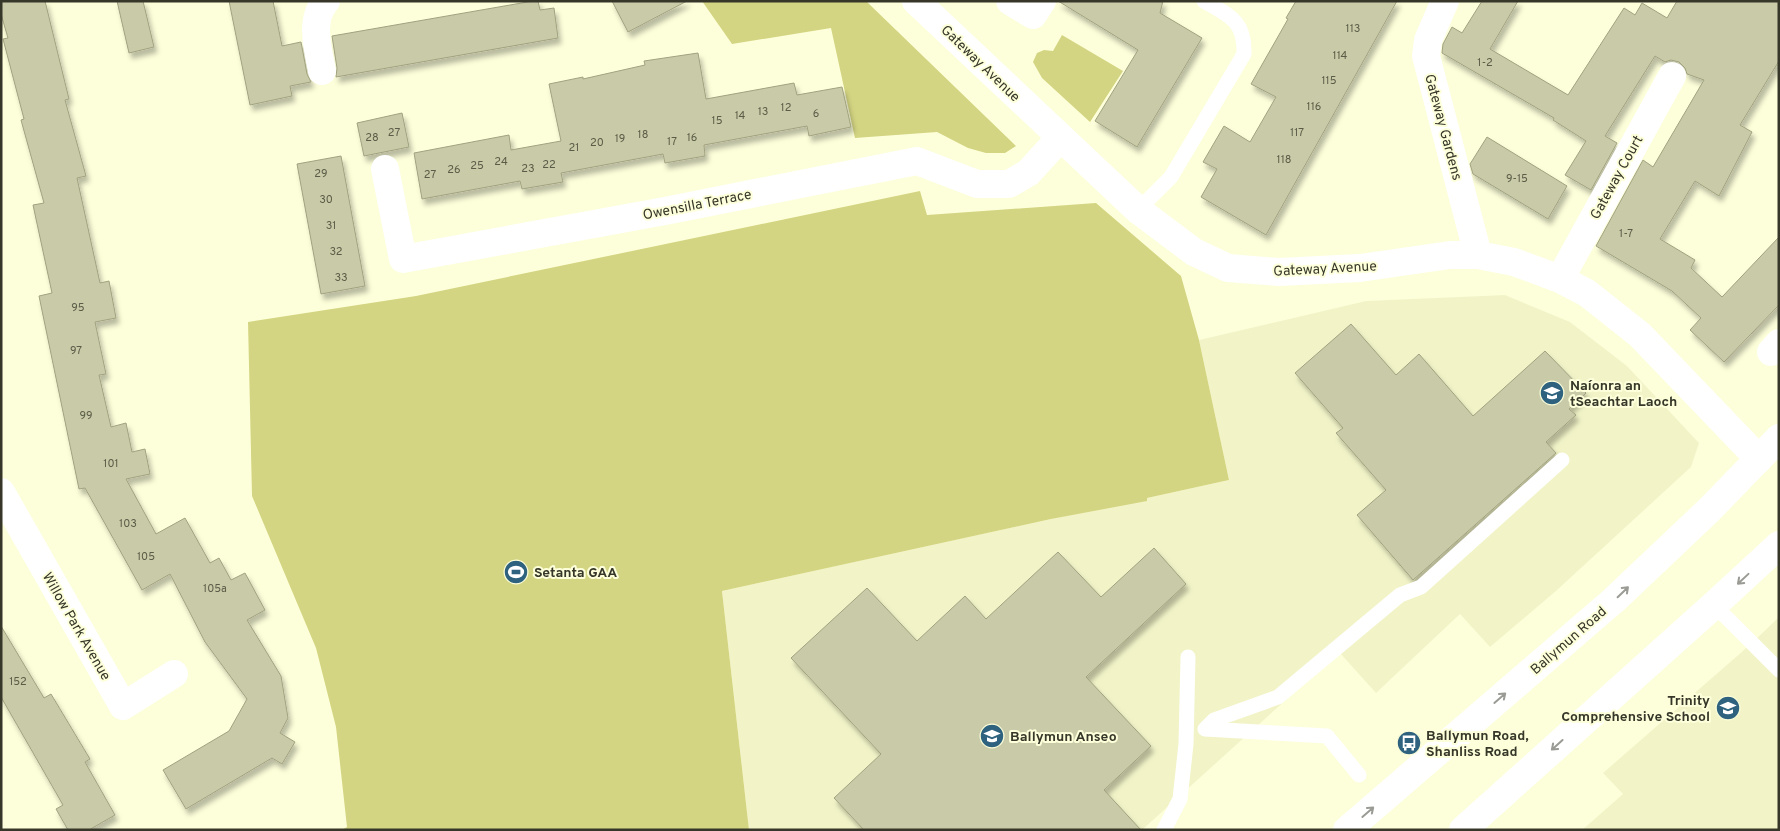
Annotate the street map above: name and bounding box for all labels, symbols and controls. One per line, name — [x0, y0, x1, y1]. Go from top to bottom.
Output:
street label: Gateway Avenue — [937, 22, 1023, 106]
house number: 113 — [1346, 22, 1360, 36]
house number: 114 — [1333, 49, 1348, 63]
house number: 1-2 — [1477, 56, 1493, 70]
street label: Gateway Gardens — [1420, 72, 1465, 182]
house number: 115 — [1321, 74, 1337, 88]
house number: 116 — [1307, 100, 1321, 114]
house number: 12 — [781, 101, 791, 115]
house number: 13 — [758, 105, 768, 119]
house number: 6 — [813, 107, 819, 121]
house number: 14 — [735, 109, 746, 123]
house number: 15 — [712, 114, 723, 128]
house number: 27 — [388, 126, 400, 140]
house number: 117 — [1290, 126, 1304, 140]
house number: 18 — [638, 128, 648, 142]
house number: 28 — [365, 131, 379, 145]
house number: 16 — [687, 131, 697, 145]
house number: 19 — [615, 132, 625, 146]
street label: Gateway Court — [1587, 133, 1647, 223]
house number: 17 — [667, 135, 677, 149]
house number: 20 — [590, 136, 604, 150]
house number: 21 — [569, 141, 579, 155]
house number: 118 — [1277, 153, 1291, 167]
house number: 24 — [494, 155, 508, 169]
house number: 22 — [542, 158, 556, 172]
house number: 25 — [470, 159, 484, 173]
house number: 23 — [521, 162, 535, 176]
house number: 26 — [447, 163, 461, 177]
house number: 29 — [314, 167, 328, 181]
house number: 27 — [424, 168, 436, 182]
house number: 9-15 — [1506, 172, 1528, 186]
street label: Owensilla Terrace — [641, 187, 753, 224]
house number: 30 — [319, 193, 333, 207]
house number: 31 — [326, 219, 336, 233]
house number: 1-7 — [1619, 227, 1633, 241]
house number: 32 — [329, 245, 343, 259]
street label: Gateway Avenue — [1273, 258, 1377, 281]
house number: 33 — [334, 271, 348, 285]
house number: 95 — [71, 301, 85, 315]
house number: 97 — [70, 344, 82, 358]
place label: Naíonra an tSeachtar Laoch — [1570, 378, 1677, 411]
school or university icon: Naíonra an tSeachtar Laoch — [1539, 380, 1565, 406]
house number: 99 — [79, 409, 93, 423]
house number: 101 — [103, 457, 119, 471]
house number: 103 — [119, 517, 137, 531]
house number: 105 — [137, 550, 155, 564]
sports icon: Setanta GAA — [503, 559, 529, 585]
place label: Setanta GAA — [534, 565, 617, 582]
street label: Willow Park Avenue — [38, 570, 114, 684]
one-way arrow — [1737, 573, 1750, 584]
house number: 105a — [203, 582, 227, 596]
one-way arrow — [1617, 586, 1630, 598]
street label: Ballymun Road — [1528, 604, 1610, 679]
house number: 152 — [9, 675, 27, 689]
one-way arrow — [1494, 692, 1507, 704]
place label: Trinity Comprehensive School — [1561, 693, 1710, 726]
school or university icon: Trinity Comprehensive School — [1715, 695, 1741, 721]
school or university icon: Ballymun Anseo — [979, 723, 1005, 749]
place label: Ballymun Road, Shanliss Road — [1426, 728, 1529, 761]
place label: Ballymun Anseo — [1010, 729, 1117, 746]
bus stop icon: Ballymun Road, Shanliss Road — [1396, 730, 1422, 756]
one-way arrow — [1551, 740, 1564, 751]
one-way arrow — [1362, 806, 1375, 818]

